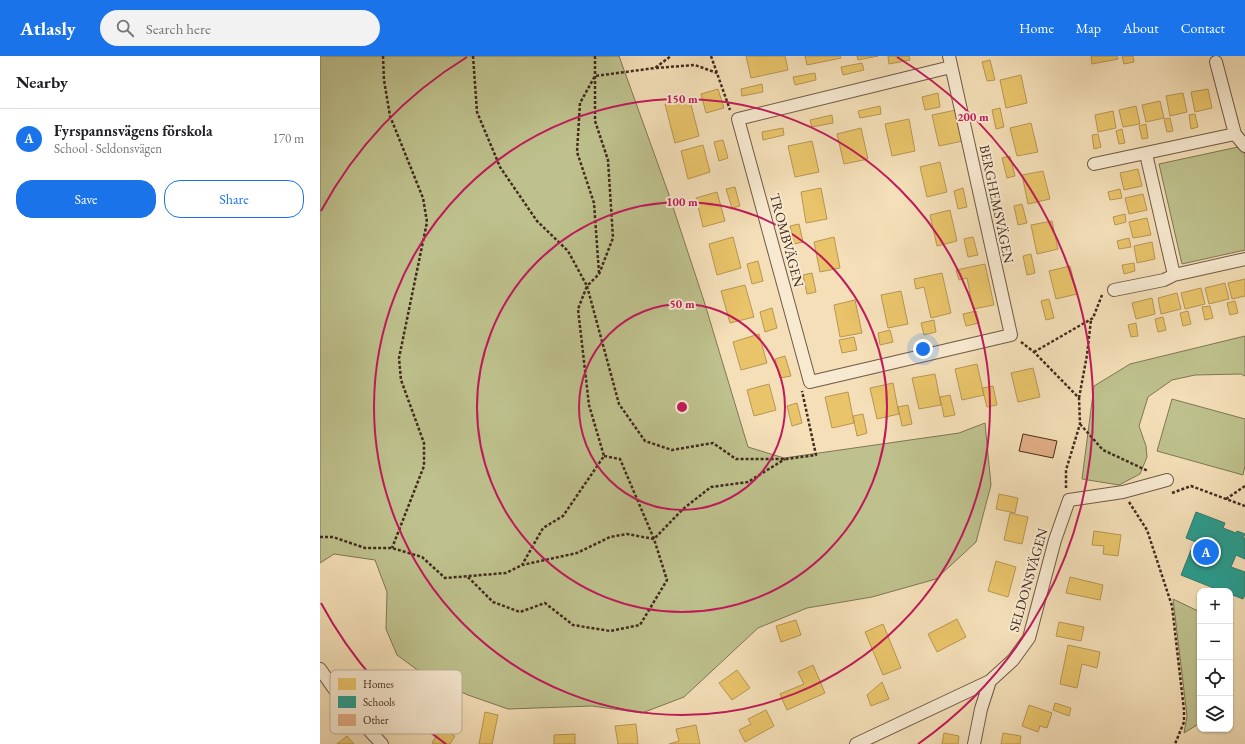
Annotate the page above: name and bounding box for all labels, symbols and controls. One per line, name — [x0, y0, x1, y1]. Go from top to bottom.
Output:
search box — [100, 10, 380, 46]
text: Atlasly — [20, 16, 76, 41]
icon: search — [114, 17, 136, 39]
text: Search here — [146, 19, 211, 38]
text: Home — [1019, 19, 1054, 37]
text: Map — [1076, 19, 1101, 37]
text: About — [1123, 19, 1159, 37]
text: Contact — [1181, 19, 1225, 37]
text: Nearby — [16, 71, 68, 93]
text: 150 m — [666, 91, 698, 107]
text: 200 m — [957, 109, 989, 125]
text: Fyrspannsvägens förskola — [54, 121, 213, 140]
text: A — [24, 130, 34, 147]
text: 170 m — [273, 130, 304, 147]
text: School · Seldonsvägen — [54, 140, 162, 157]
street label: BERGHEMSVÄGEN — [976, 143, 1018, 265]
button: Save — [16, 180, 156, 218]
button: Share — [164, 180, 304, 218]
street label: TROMBVÄGEN — [766, 191, 808, 289]
text: 100 m — [666, 194, 698, 210]
text: 50 m — [669, 296, 695, 312]
your location — [913, 339, 933, 359]
centre of rings — [675, 400, 689, 414]
street label: SELDONSVÄGEN — [1005, 526, 1051, 634]
pin: A — [1193, 537, 1219, 567]
map controls — [1197, 588, 1233, 732]
button: + — [1197, 588, 1233, 624]
button: − — [1197, 624, 1233, 660]
button: locate — [1197, 660, 1233, 696]
legend — [330, 670, 462, 734]
text: Homes — [363, 677, 394, 691]
text: Schools — [363, 695, 396, 709]
button: layers — [1197, 696, 1233, 732]
text: Other — [363, 713, 389, 727]

